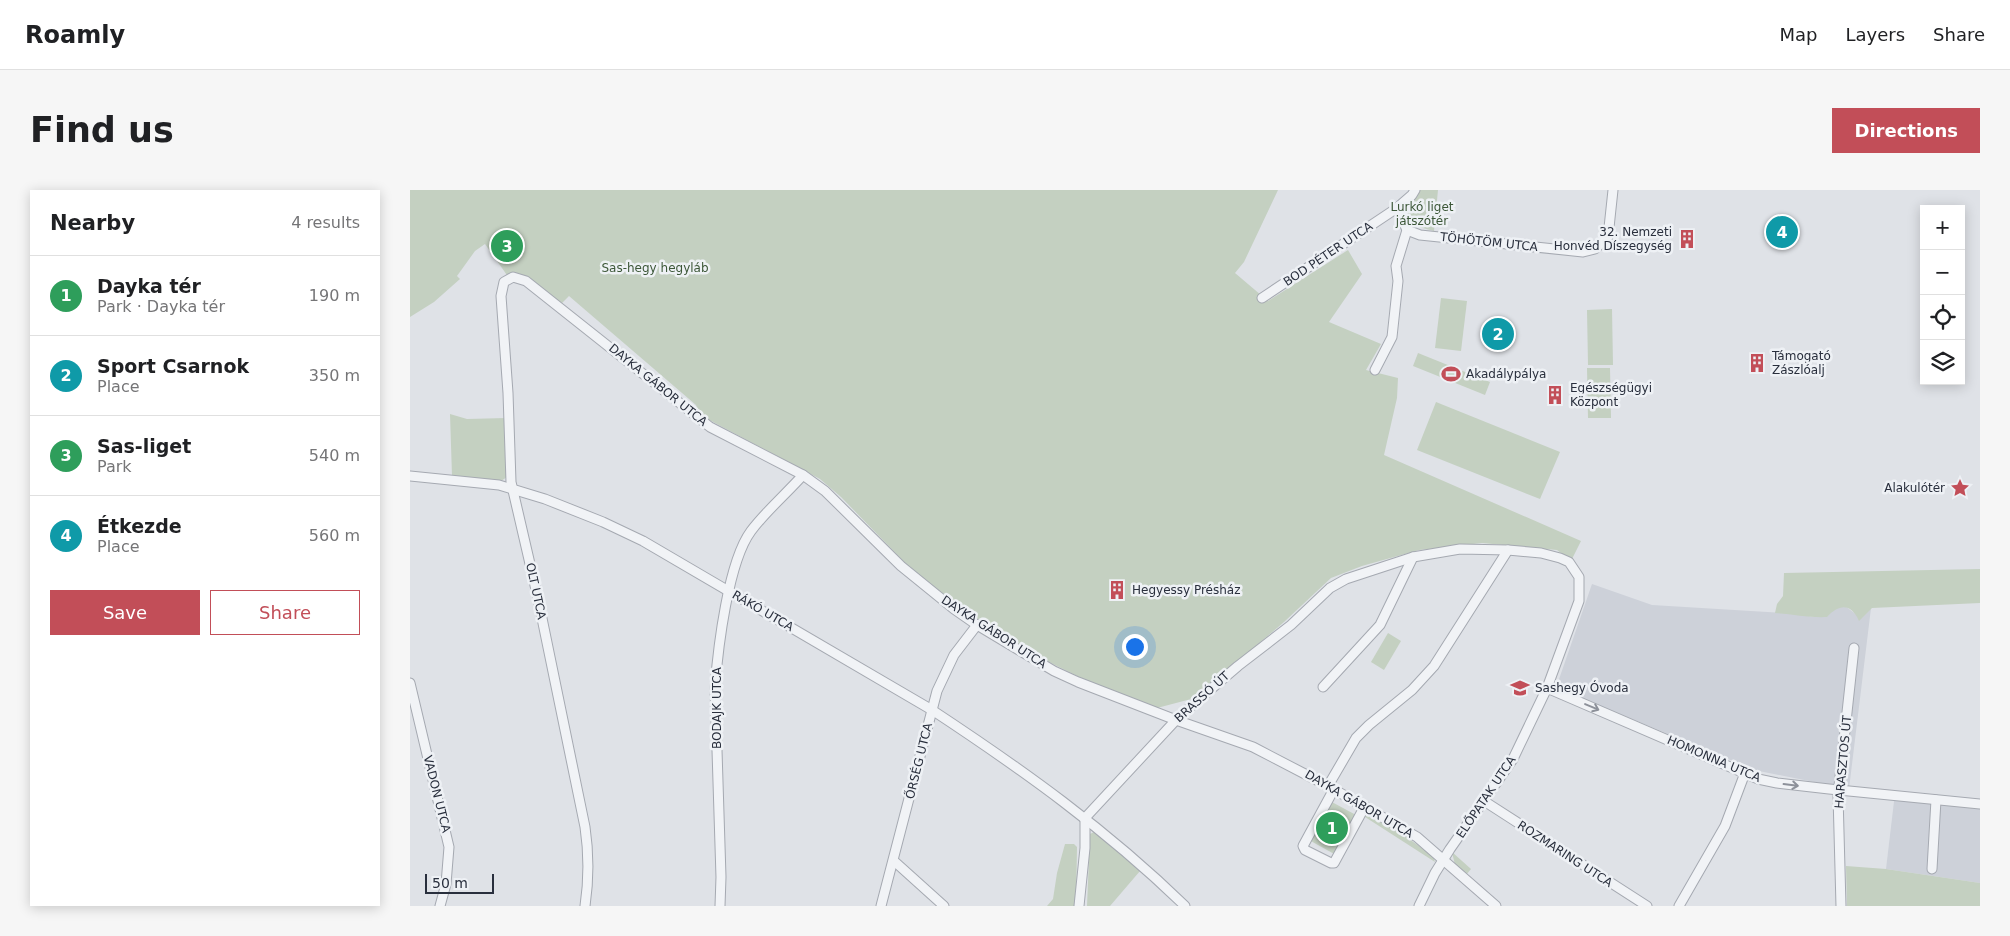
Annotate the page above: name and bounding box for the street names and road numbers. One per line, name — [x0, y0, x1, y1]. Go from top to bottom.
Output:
street label: BOD PÉTER UTCA — [1280, 218, 1376, 289]
street label: TÖHÖTÖM UTCA — [1438, 228, 1540, 254]
street label: DAYKA GÁBOR UTCA — [606, 340, 711, 429]
street label: OLT UTCA — [523, 561, 549, 621]
street label: RÁKÓ UTCA — [730, 587, 797, 635]
street label: DAYKA GÁBOR UTCA — [939, 592, 1050, 672]
street label: BODAJK UTCA — [710, 666, 724, 749]
street label: BRASSÓ ÚT — [1171, 668, 1233, 725]
street label: HARASZTOS ÚT — [1831, 714, 1854, 809]
street label: ŐRSÉG UTCA — [902, 720, 935, 801]
street label: HOMONNA UTCA — [1665, 733, 1764, 785]
street label: ELŐPATAK UTCA — [1453, 752, 1519, 841]
street label: VADON UTCA — [421, 754, 454, 835]
street label: DAYKA GÁBOR UTCA — [1302, 766, 1417, 841]
street label: ROZMARING UTCA — [1515, 818, 1616, 890]

